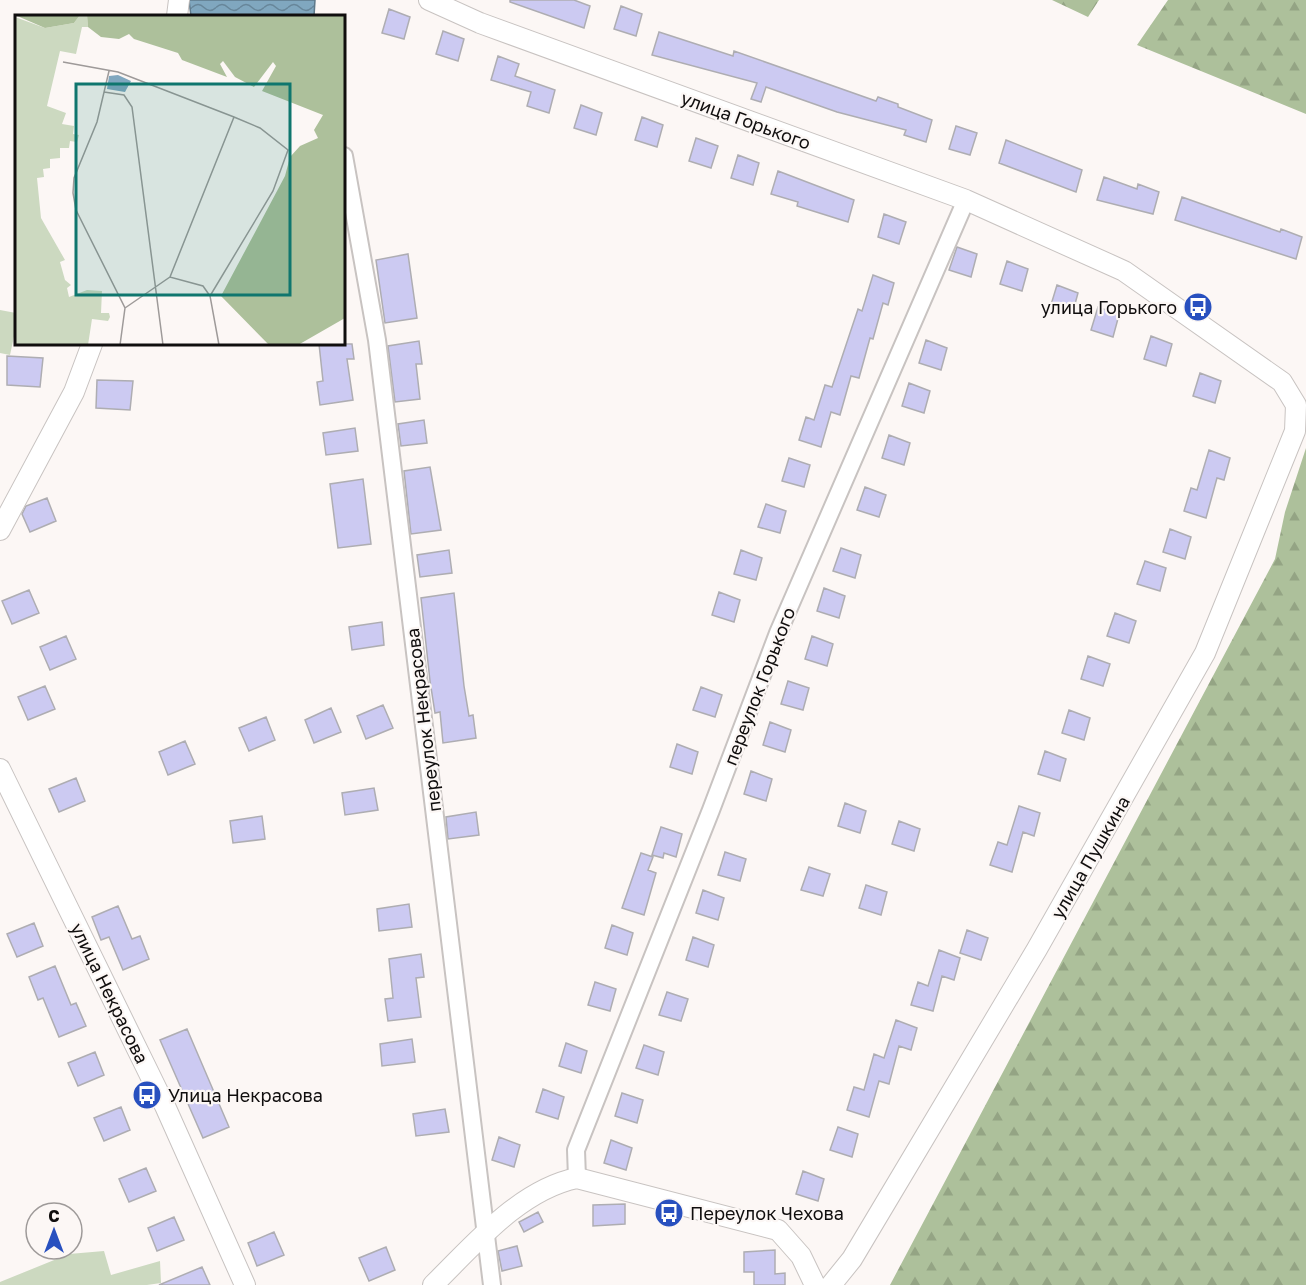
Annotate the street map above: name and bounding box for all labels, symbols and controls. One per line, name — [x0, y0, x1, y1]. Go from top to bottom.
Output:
inset map — [15, 15, 345, 345]
street label: улица Горького — [678, 86, 814, 154]
bus stop icon: улица Горького — [1182, 291, 1214, 323]
place label: улица Горького — [1041, 296, 1177, 318]
street label: переулок Горького — [719, 604, 799, 768]
street label: переулок Некрасова — [401, 627, 445, 813]
street label: улица Пушкина — [1046, 792, 1134, 922]
street label: улица Некрасова — [66, 919, 154, 1067]
bus stop icon: Улица Некрасова — [131, 1079, 163, 1111]
place label: Улица Некрасова — [168, 1084, 323, 1106]
bus stop icon: Переулок Чехова — [653, 1197, 685, 1229]
north arrow — [24, 1201, 84, 1261]
place label: Переулок Чехова — [690, 1202, 844, 1224]
text: С — [48, 1206, 60, 1226]

